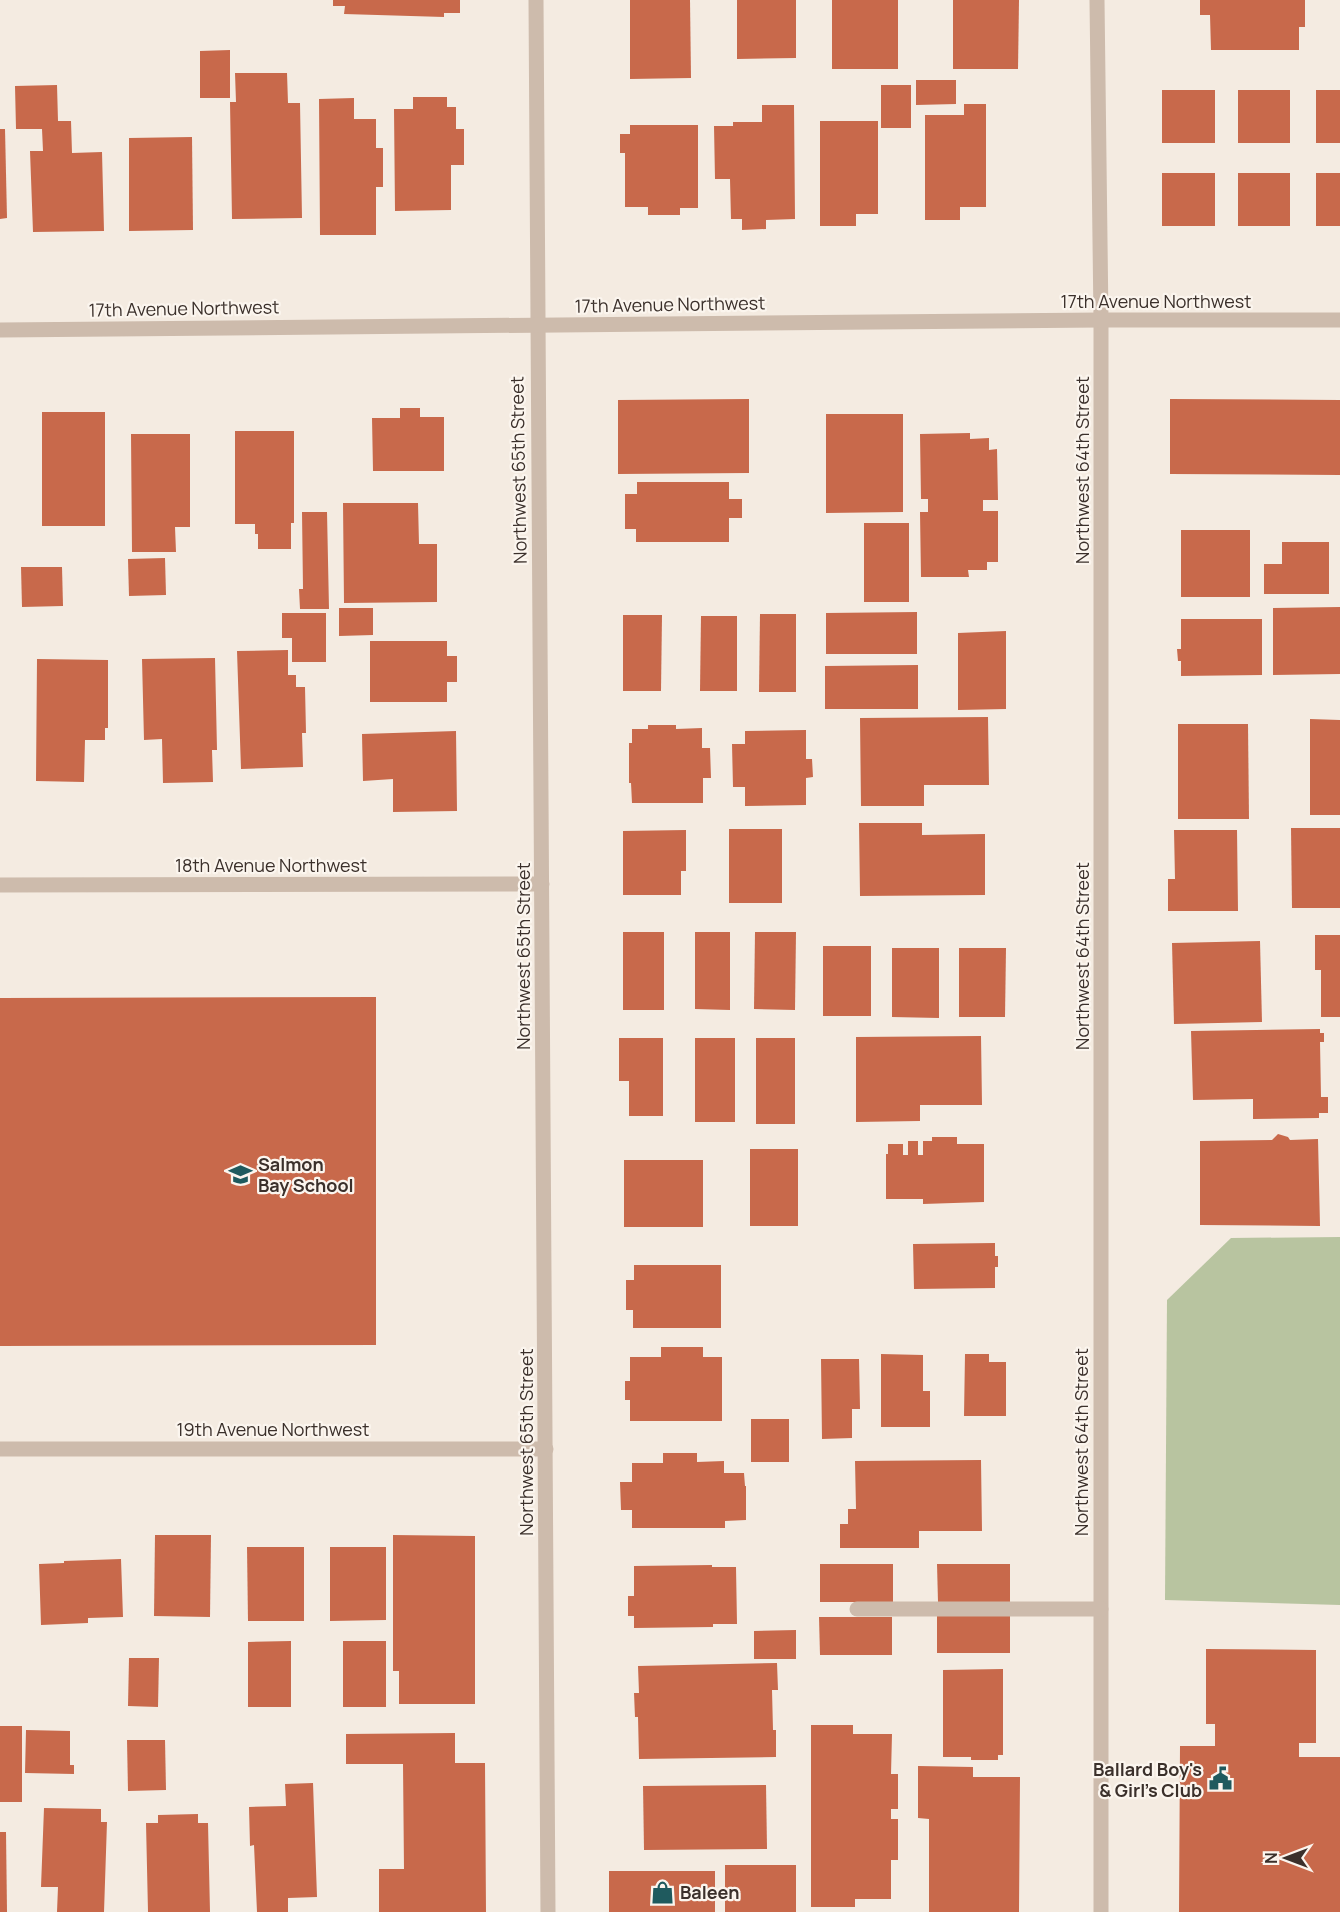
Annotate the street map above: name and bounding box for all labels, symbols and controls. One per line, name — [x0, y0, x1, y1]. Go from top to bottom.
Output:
street label: 17th Avenue Northwest — [1061, 289, 1251, 313]
street label: 17th Avenue Northwest — [574, 290, 766, 318]
street label: 17th Avenue Northwest — [88, 294, 280, 322]
street label: Northwest 65th Street — [504, 376, 532, 564]
street label: Northwest 64th Street — [1070, 376, 1094, 564]
street label: 18th Avenue Northwest — [175, 853, 367, 877]
street label: Northwest 65th Street — [511, 862, 535, 1050]
street label: Northwest 64th Street — [1070, 862, 1094, 1050]
place label: Salmon Bay School — [258, 1152, 354, 1197]
school or university icon: Salmon Bay School — [227, 1161, 253, 1187]
street label: Northwest 65th Street — [514, 1348, 538, 1536]
street label: Northwest 64th Street — [1069, 1348, 1093, 1536]
street label: 19th Avenue Northwest — [177, 1417, 369, 1441]
place label: Ballard Boy's & Girl's Club — [1093, 1757, 1202, 1802]
public building icon: Ballard Boy's & Girl's Club — [1207, 1766, 1233, 1792]
north arrow — [1256, 1828, 1316, 1888]
text: N — [1260, 1852, 1282, 1864]
shop icon: Baleen — [649, 1879, 675, 1905]
place label: Baleen — [680, 1880, 739, 1904]

